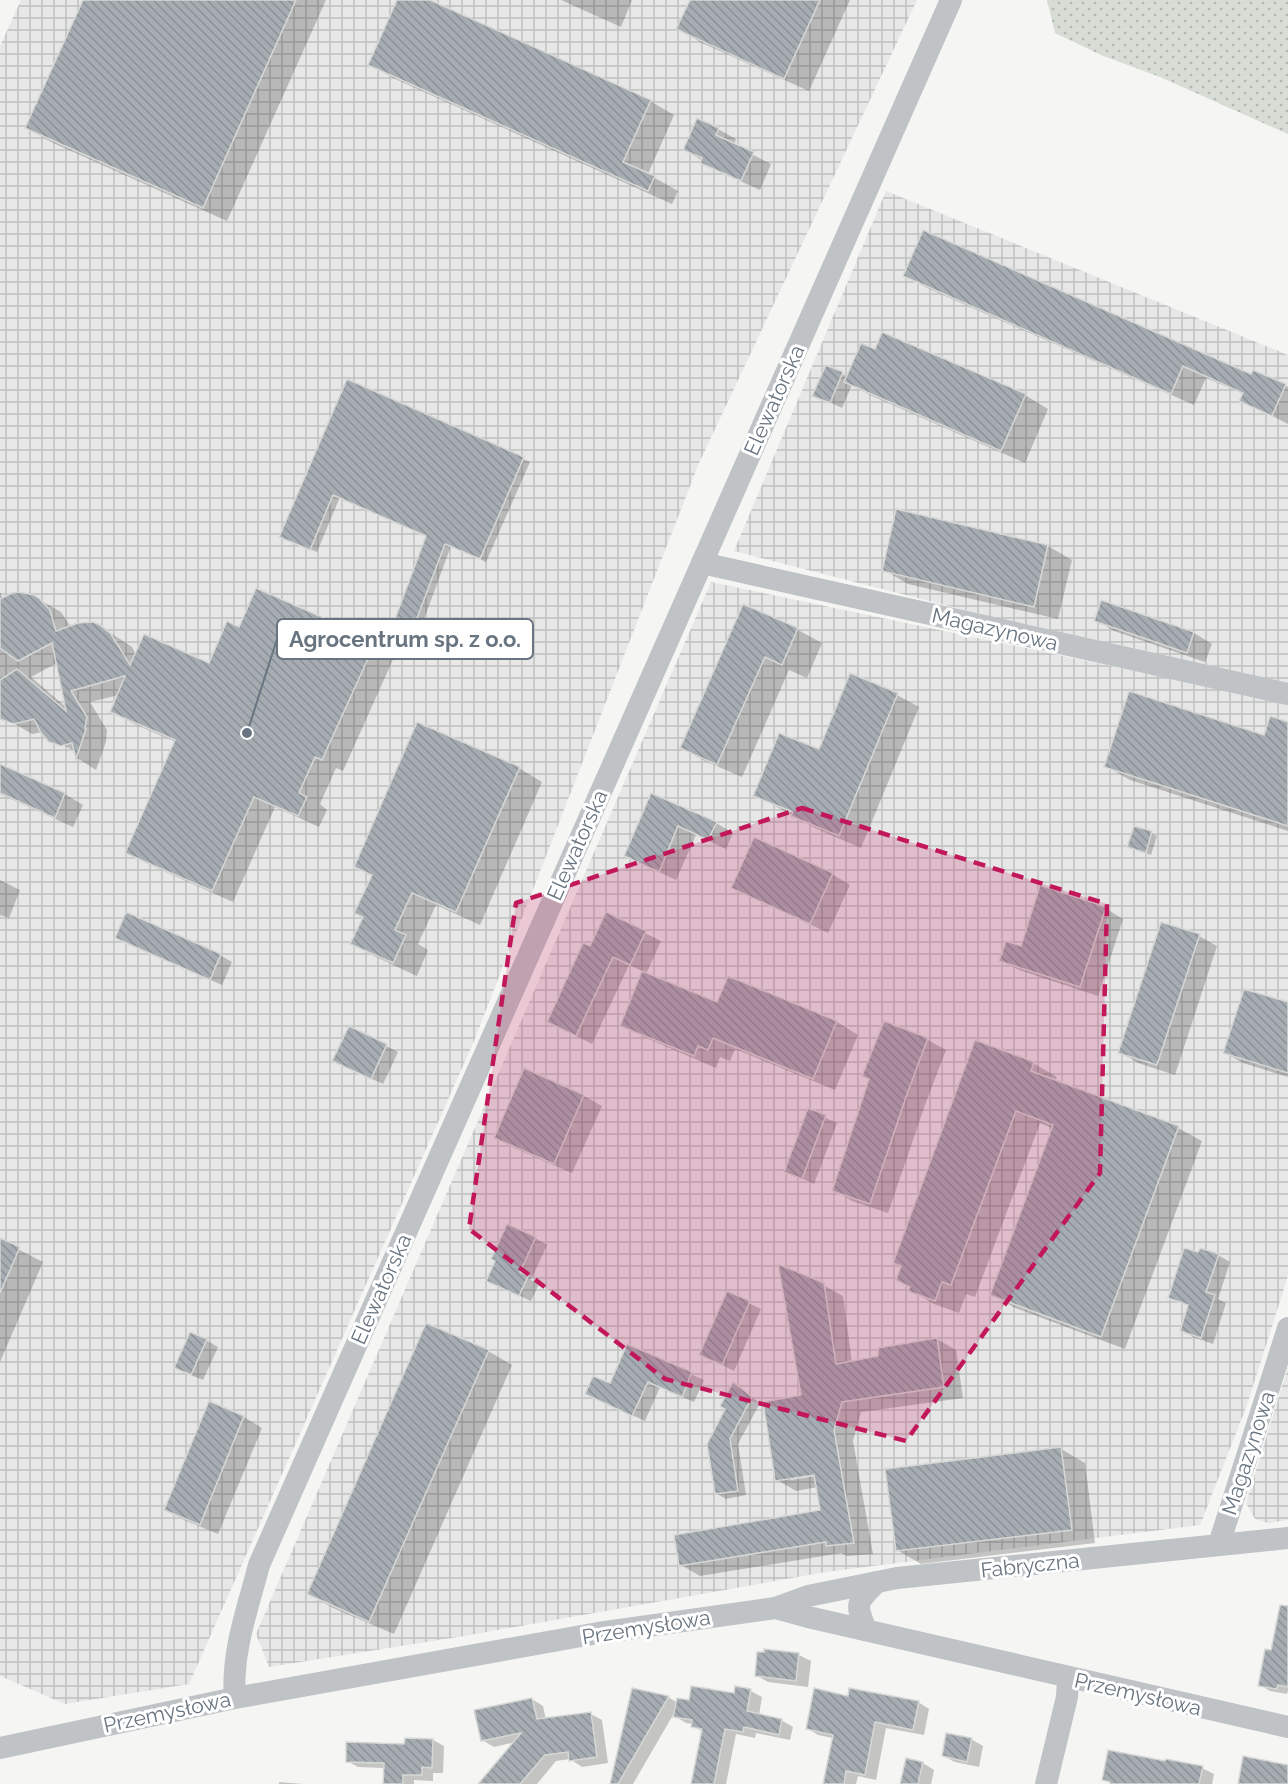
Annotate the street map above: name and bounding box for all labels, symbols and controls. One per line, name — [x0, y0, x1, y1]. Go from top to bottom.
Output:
street label: Elewatorska — [739, 341, 809, 459]
street label: Magazynowa — [930, 602, 1060, 656]
callout: Agrocentrum sp. z o.o. — [277, 619, 533, 659]
text: Agrocentrum sp. z o.o. — [289, 626, 521, 652]
street label: Elewatorska — [542, 786, 612, 904]
street label: Elewatorska — [346, 1230, 416, 1348]
street label: Magazynowa — [1216, 1388, 1280, 1518]
street label: Fabryczna — [979, 1547, 1081, 1583]
street label: Przemysłowa — [580, 1605, 712, 1649]
street label: Przemysłowa — [1072, 1667, 1204, 1721]
street label: Przemysłowa — [101, 1686, 233, 1738]

